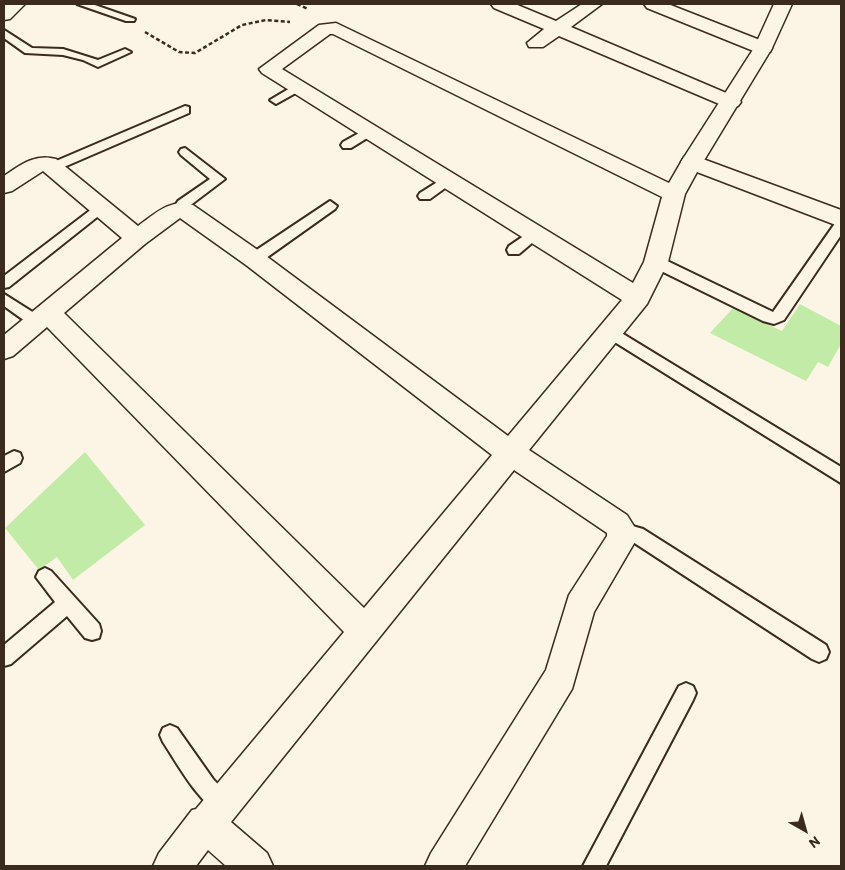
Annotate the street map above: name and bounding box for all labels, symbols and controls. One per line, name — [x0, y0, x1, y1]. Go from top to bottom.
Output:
north arrow — [780, 805, 830, 855]
text: N — [806, 833, 824, 852]

